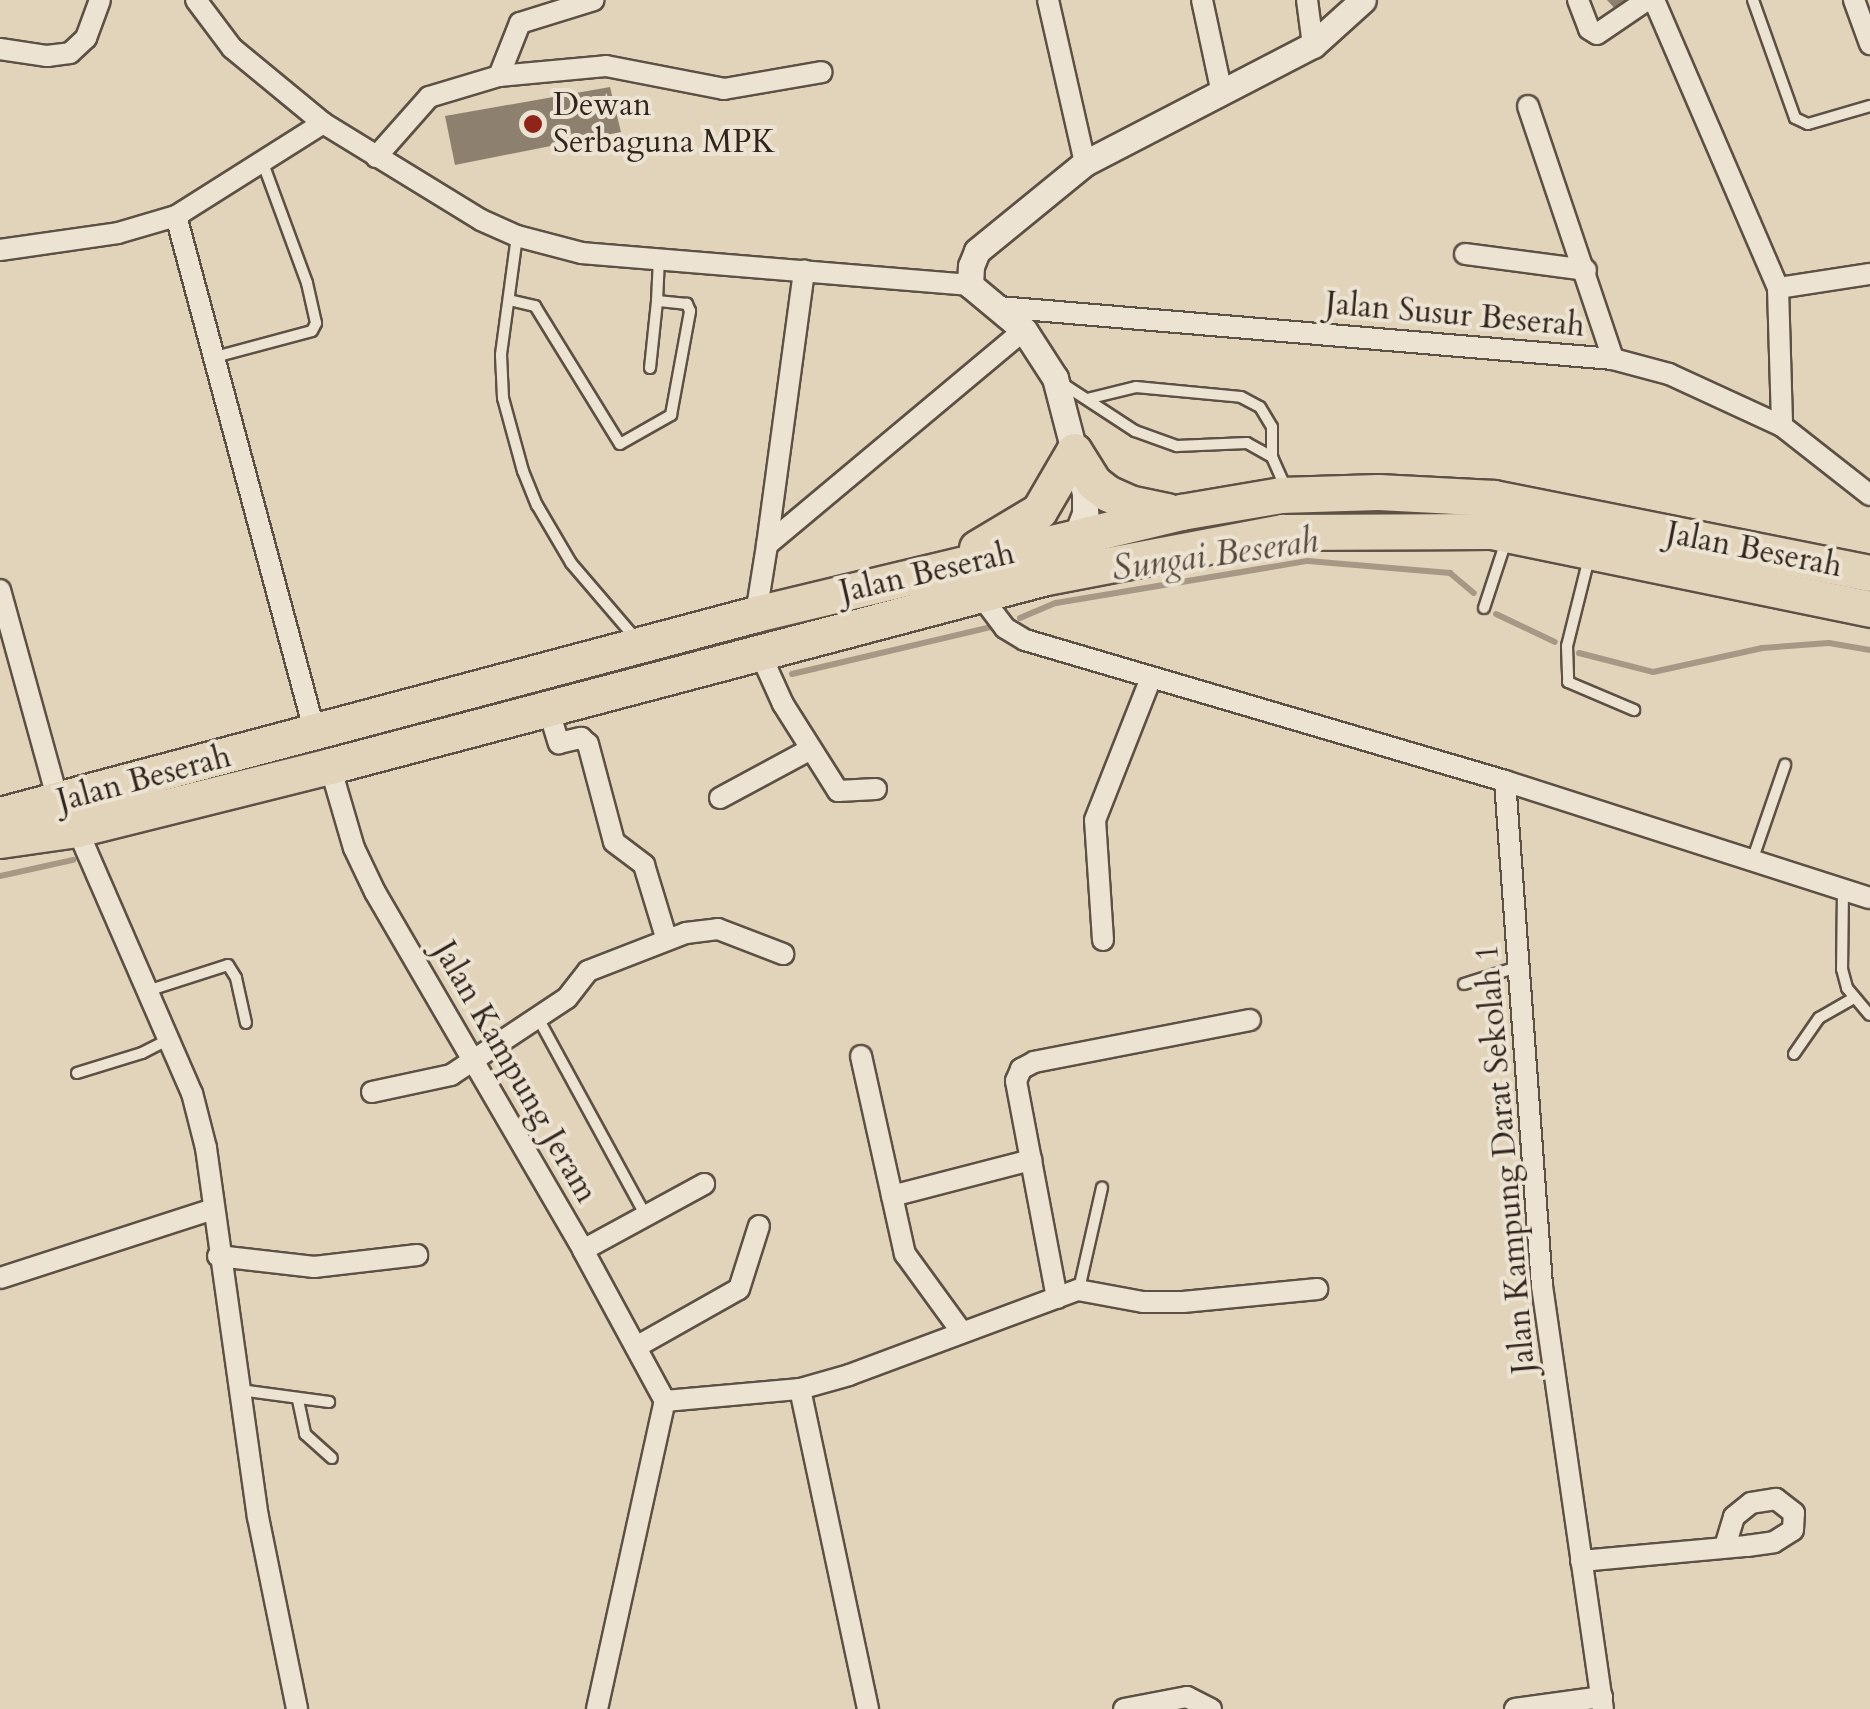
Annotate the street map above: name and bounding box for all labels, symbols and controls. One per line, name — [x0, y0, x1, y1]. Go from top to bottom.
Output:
place label: Dewan Serbaguna MPK — [553, 87, 775, 162]
marker: Dewan Serbaguna MPK — [522, 113, 544, 135]
street label: Jalan Susur Beserah — [1324, 285, 1586, 345]
street label: Jalan Beserah — [1663, 514, 1845, 586]
water label: Sungai Beserah — [1109, 520, 1321, 590]
street label: Jalan Beserah — [836, 534, 1018, 612]
street label: Jalan Beserah — [53, 737, 235, 821]
street label: Jalan Kampung Jeram — [425, 935, 605, 1209]
street label: Jalan Kampung Darat Sekolah 1 — [1468, 943, 1544, 1375]

